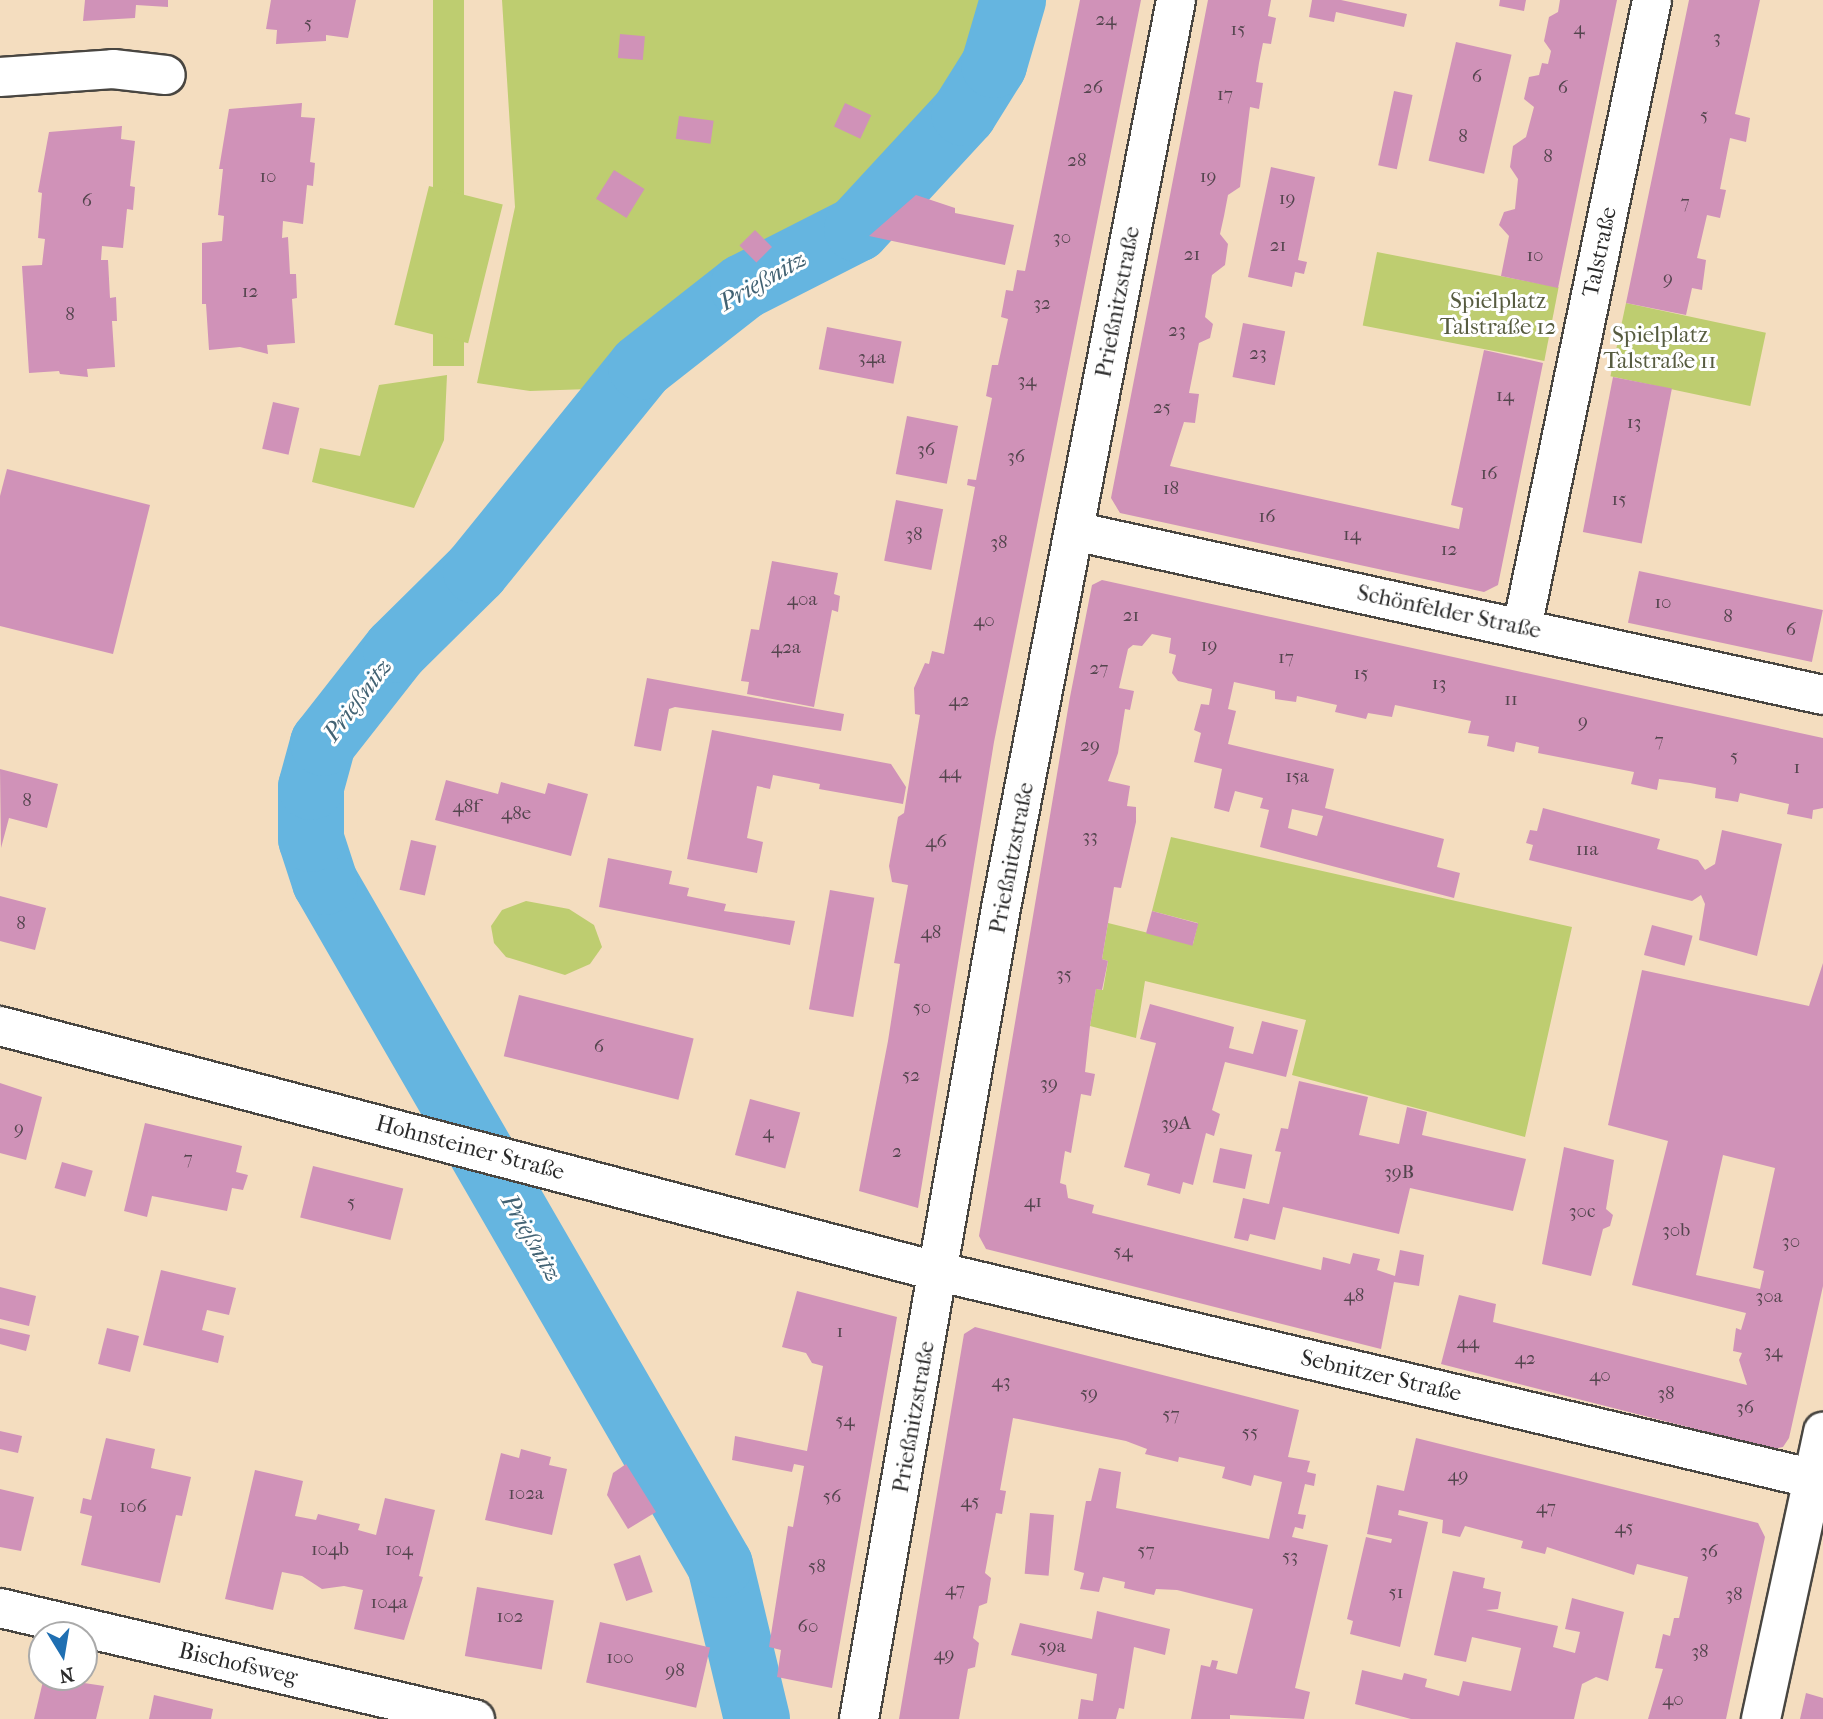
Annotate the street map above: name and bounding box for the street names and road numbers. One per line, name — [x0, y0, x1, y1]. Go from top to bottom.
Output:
street label: Talstraße — [1577, 204, 1623, 300]
street label: Prießnitzstraße — [1090, 224, 1146, 380]
street label: Schönfelder Straße — [1354, 579, 1544, 645]
street label: Prießnitzstraße — [984, 780, 1040, 936]
street label: Hohnsteiner Straße — [373, 1110, 567, 1186]
street label: Prießnitzstraße — [887, 1339, 941, 1495]
street label: Sebnitzer Straße — [1298, 1344, 1464, 1408]
street label: Bischofsweg — [176, 1637, 300, 1691]

